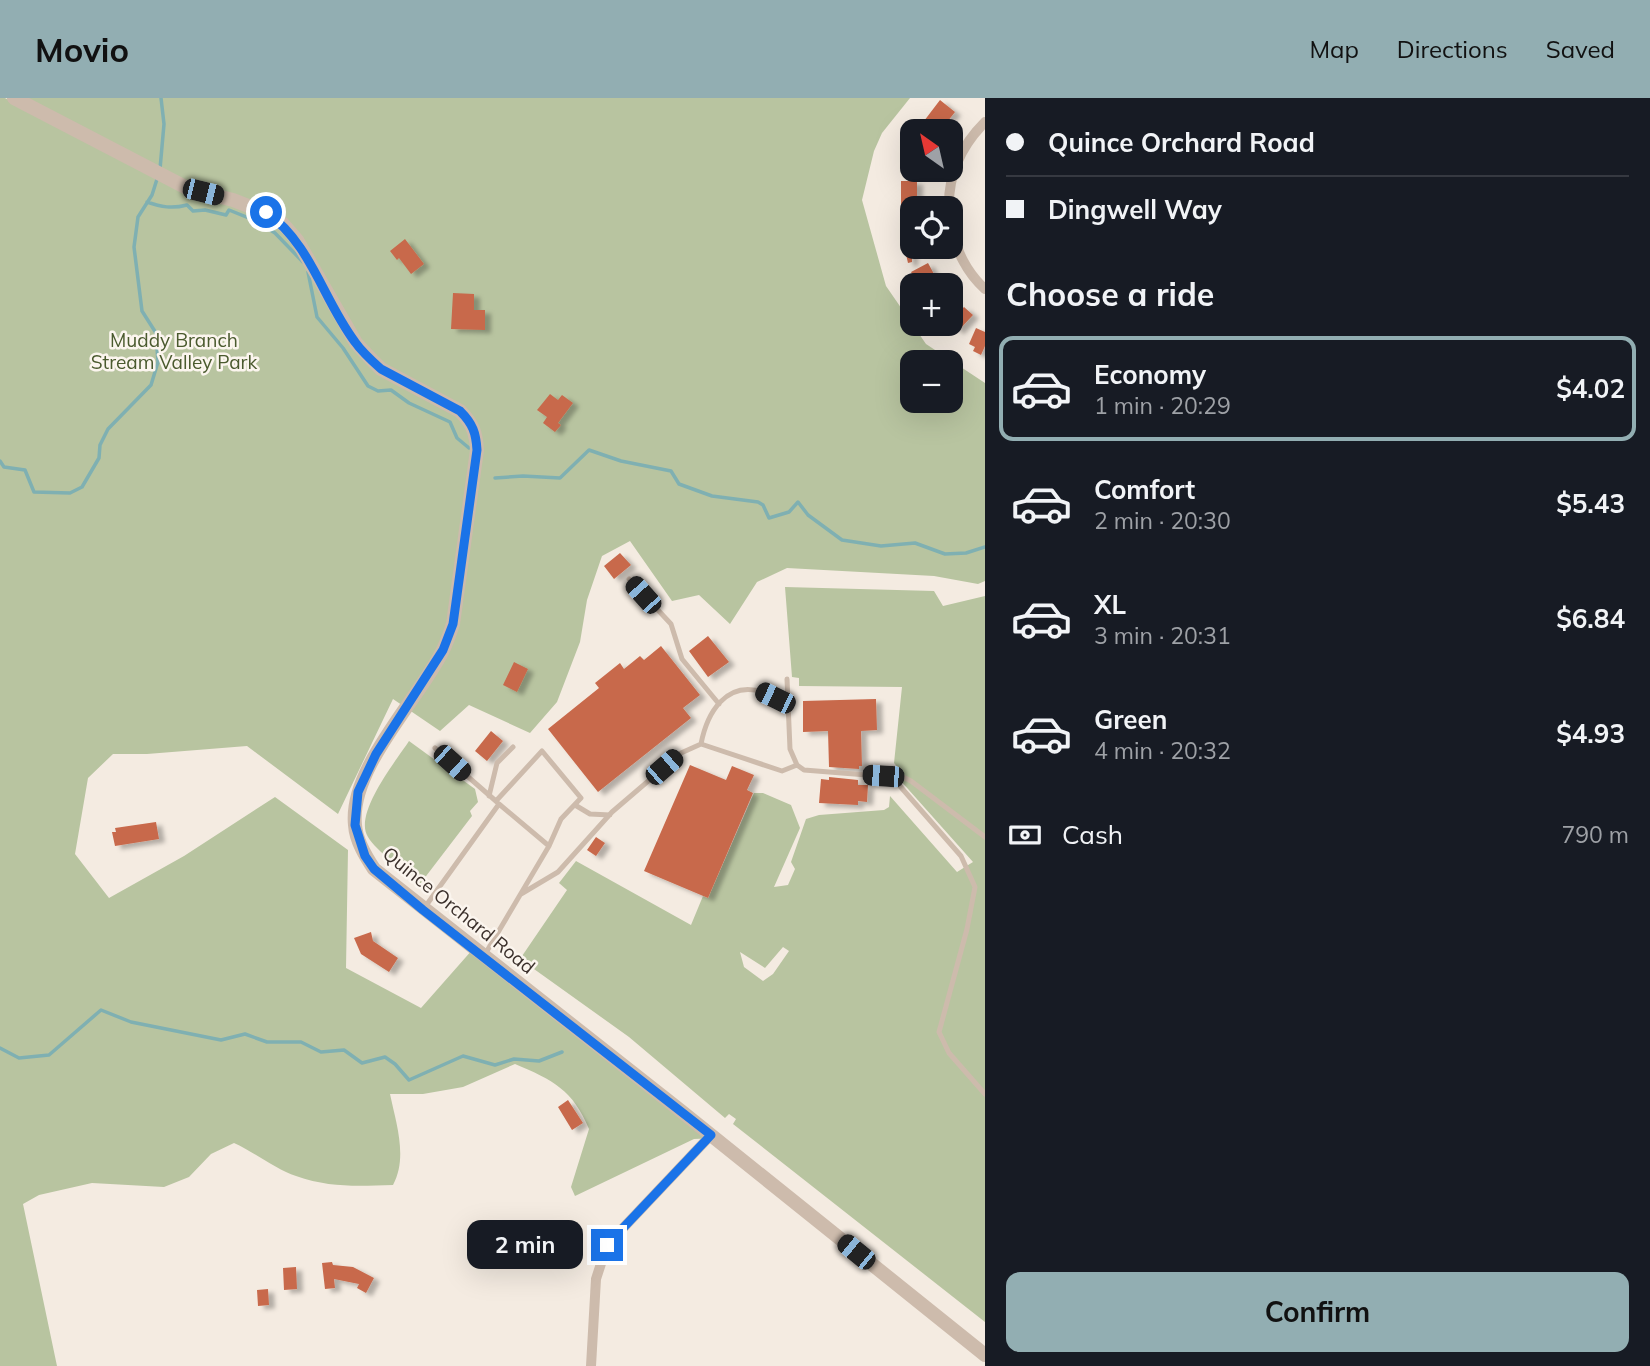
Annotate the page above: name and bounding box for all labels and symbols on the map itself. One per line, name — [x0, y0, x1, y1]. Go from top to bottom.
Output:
north arrow — [900, 119, 962, 182]
car — [181, 177, 226, 207]
route start — [250, 196, 282, 228]
park label: Muddy Branch Stream Valley Park — [91, 328, 257, 374]
car — [622, 572, 665, 618]
car — [752, 679, 799, 717]
car — [430, 741, 475, 785]
car — [642, 745, 687, 789]
car — [862, 764, 905, 788]
street label: Quince Orchard Road — [378, 841, 540, 979]
callout: 2 min — [467, 1220, 582, 1270]
route end — [591, 1229, 623, 1261]
car — [834, 1231, 879, 1273]

